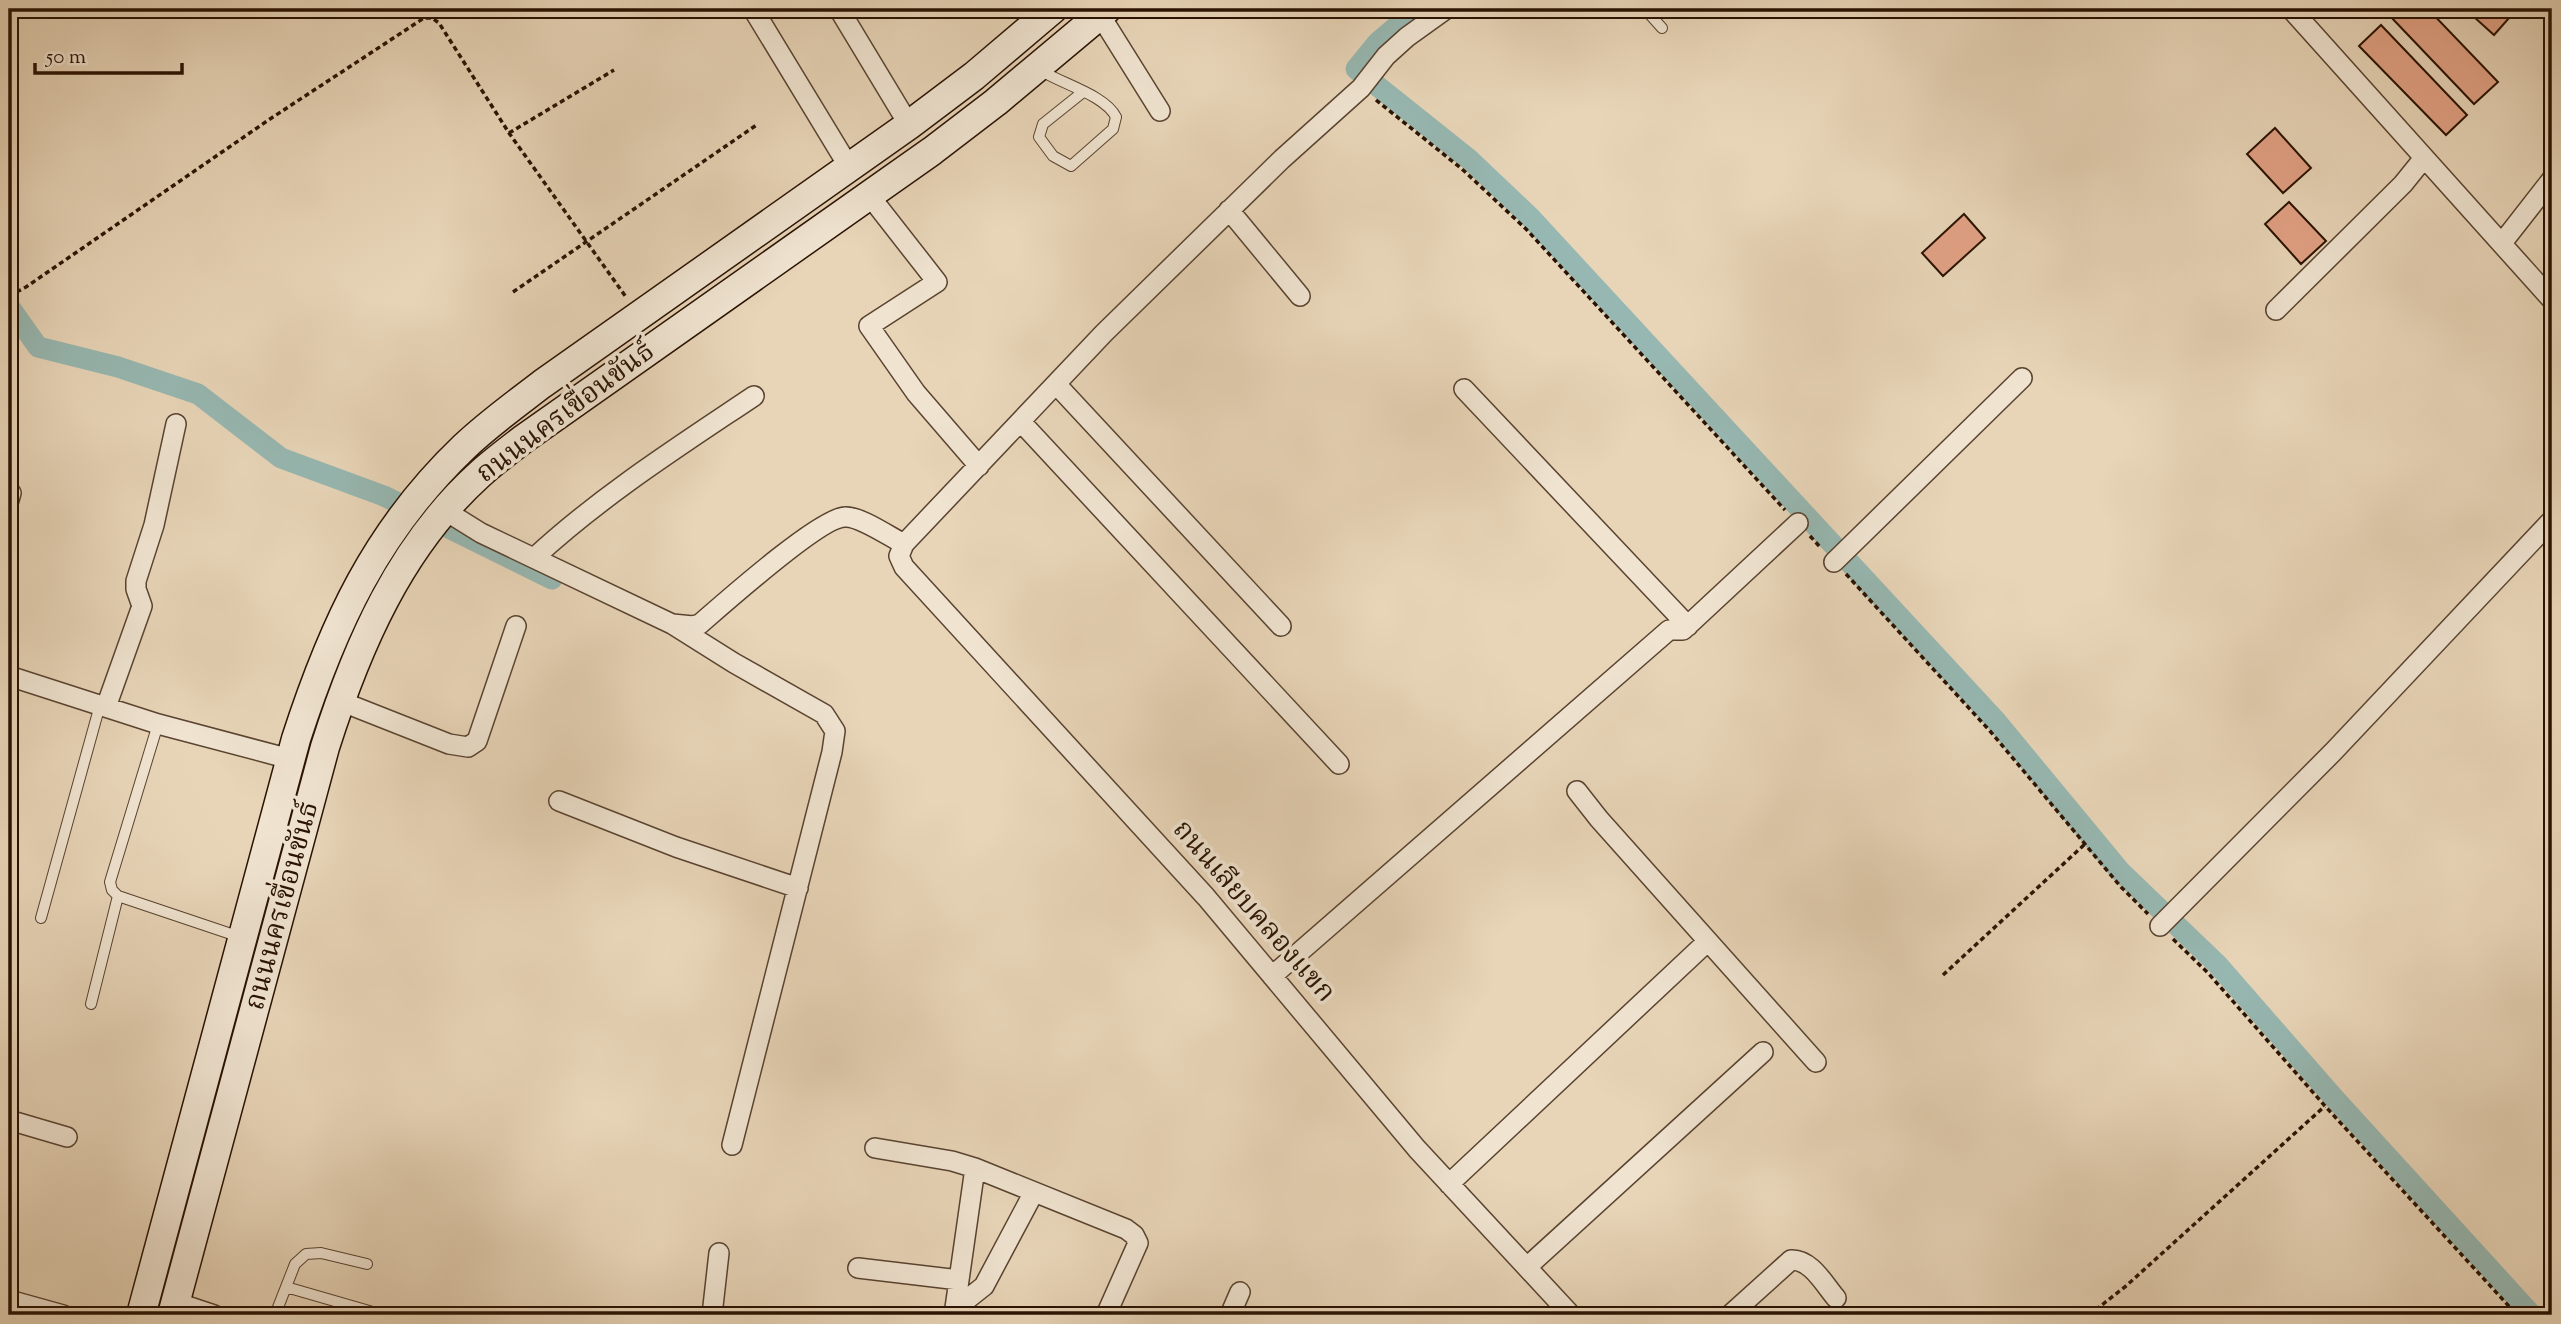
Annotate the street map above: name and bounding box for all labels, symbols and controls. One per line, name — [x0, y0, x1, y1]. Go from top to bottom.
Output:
scale bar — [35, 32, 182, 76]
text: 50 m — [45, 43, 86, 73]
street label: ถนนนครเขื่อนขันธ์ — [466, 330, 664, 494]
street label: ถนนนครเขื่อนขันธ์ — [233, 796, 330, 1015]
street label: ถนนเลียบคลองแขก — [1162, 812, 1344, 1012]

